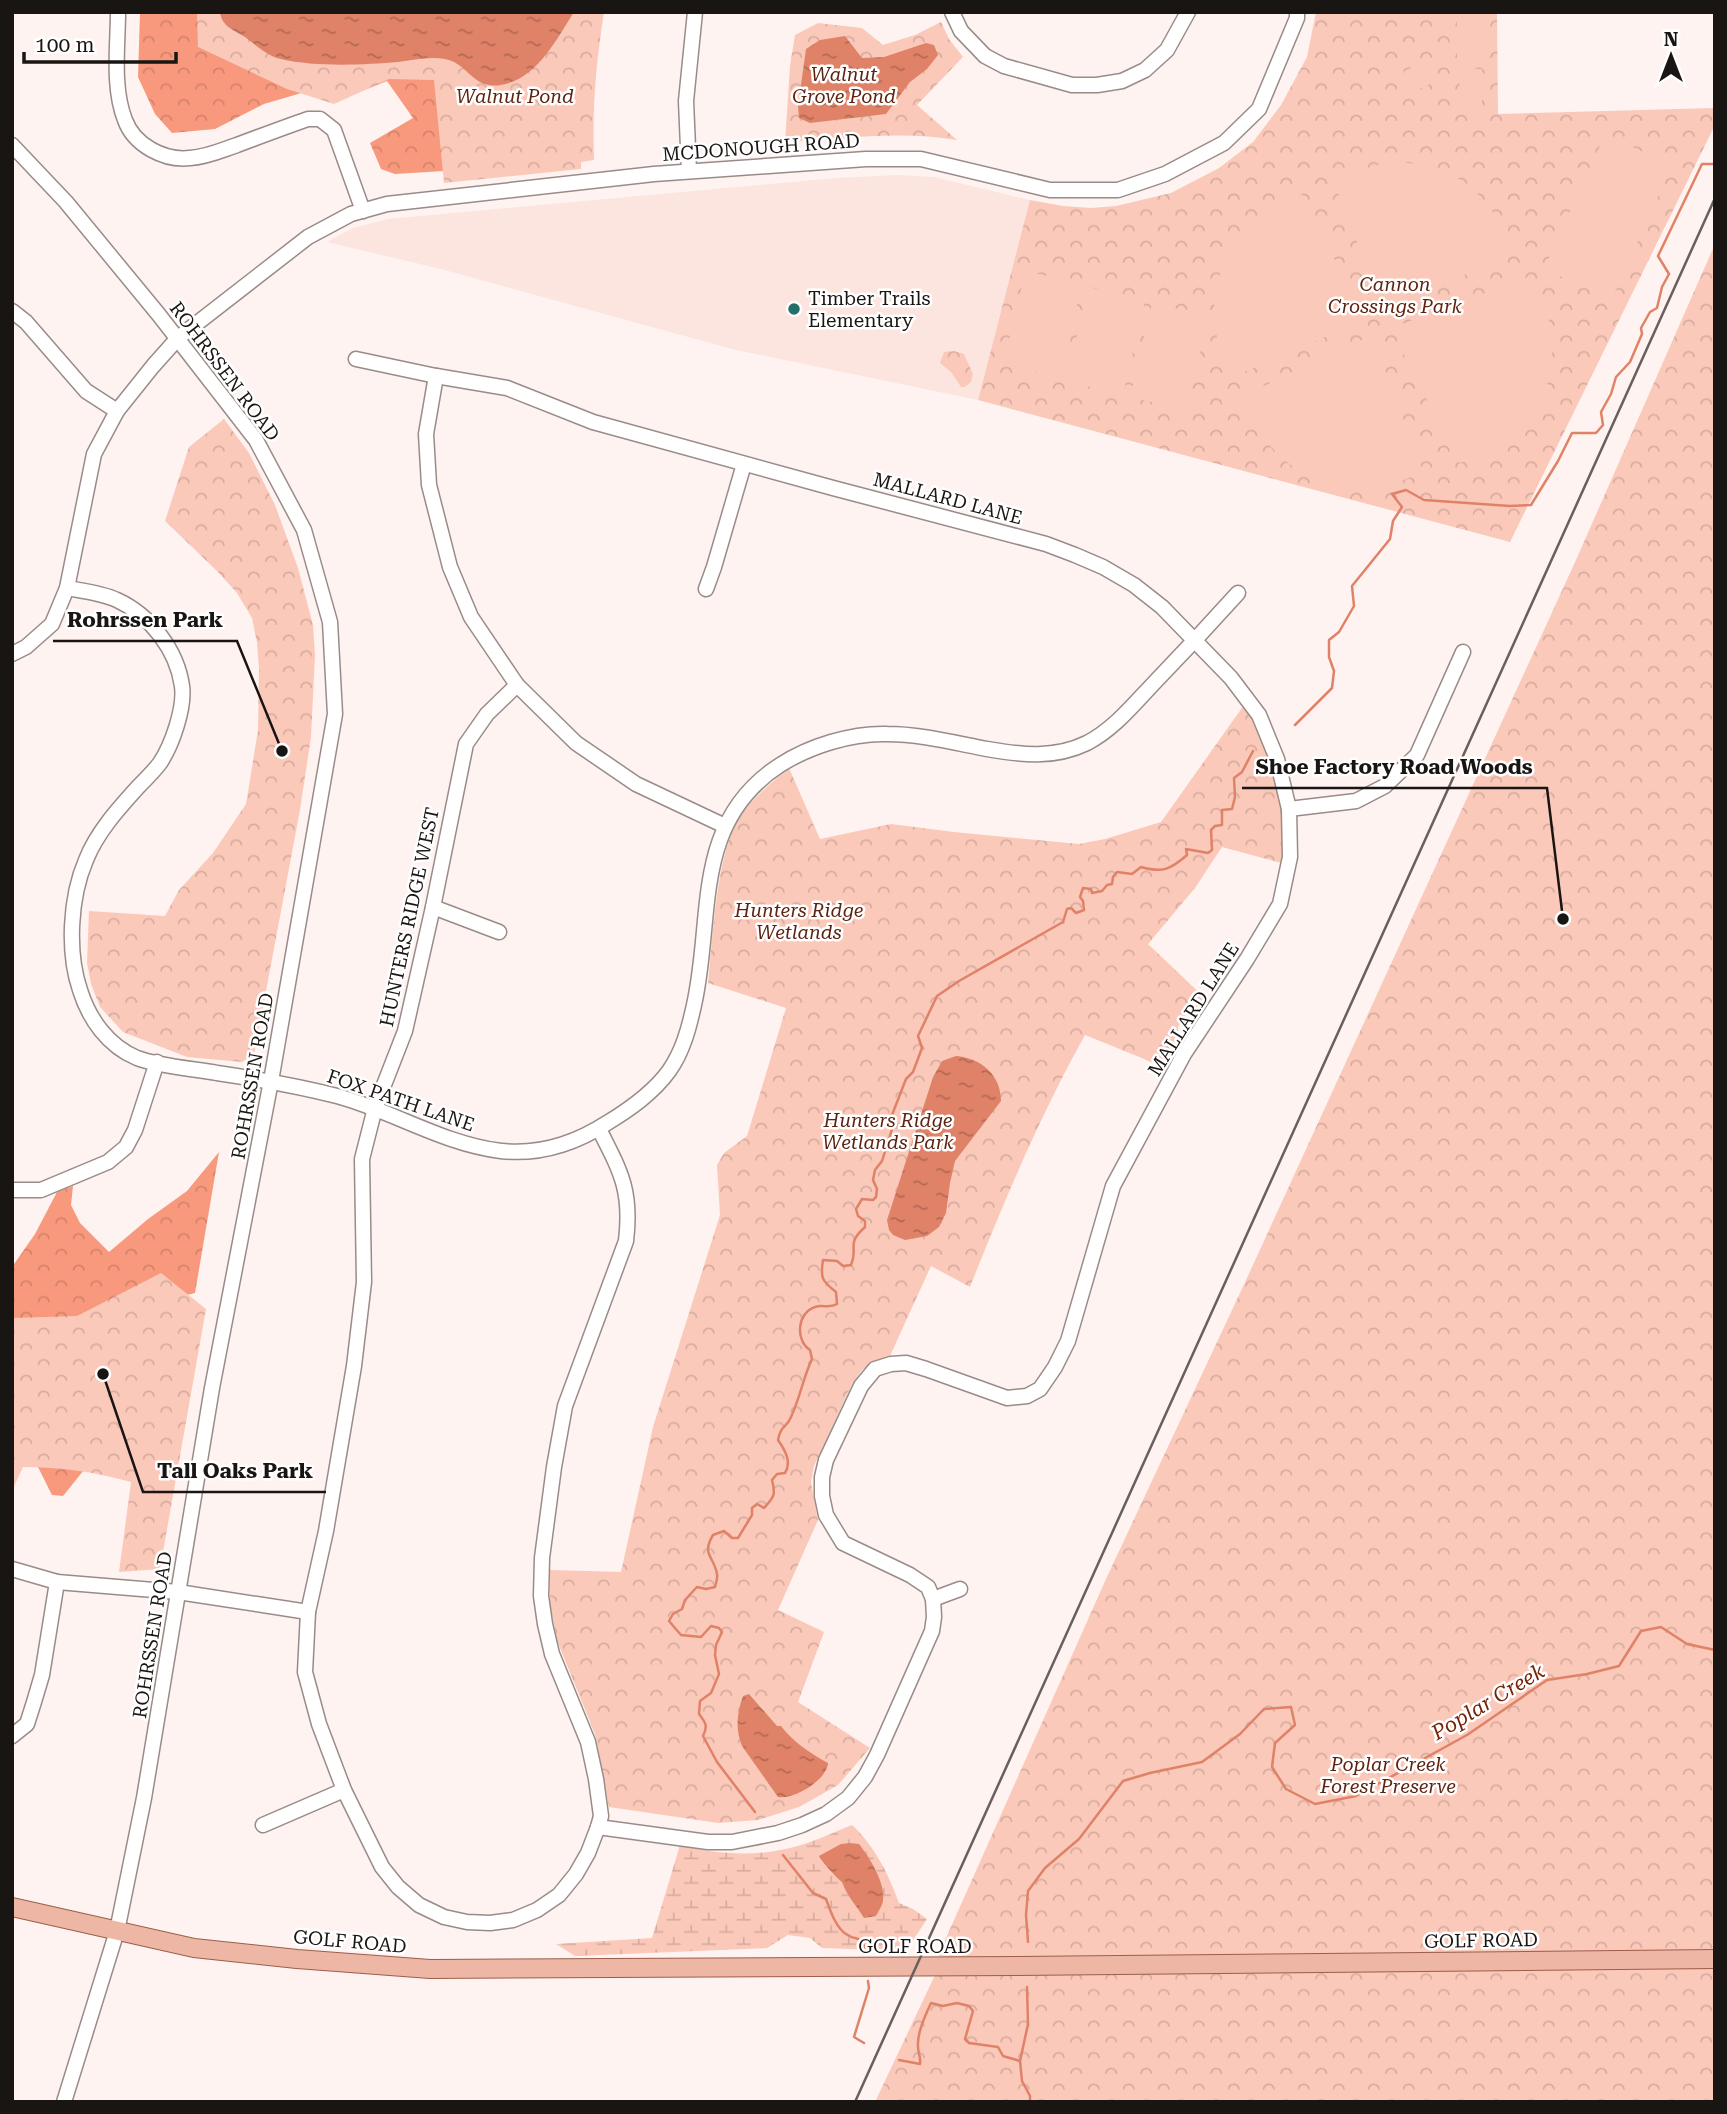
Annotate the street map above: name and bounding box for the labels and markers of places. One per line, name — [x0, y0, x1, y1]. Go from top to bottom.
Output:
place label: Timber Trails Elementary — [808, 287, 931, 332]
marker: Timber Trails Elementary — [786, 301, 802, 317]
callout: Rohrssen Park — [53, 599, 237, 641]
callout: Shoe Factory Road Woods — [1242, 746, 1547, 788]
callout: Tall Oaks Park — [143, 1450, 326, 1492]

